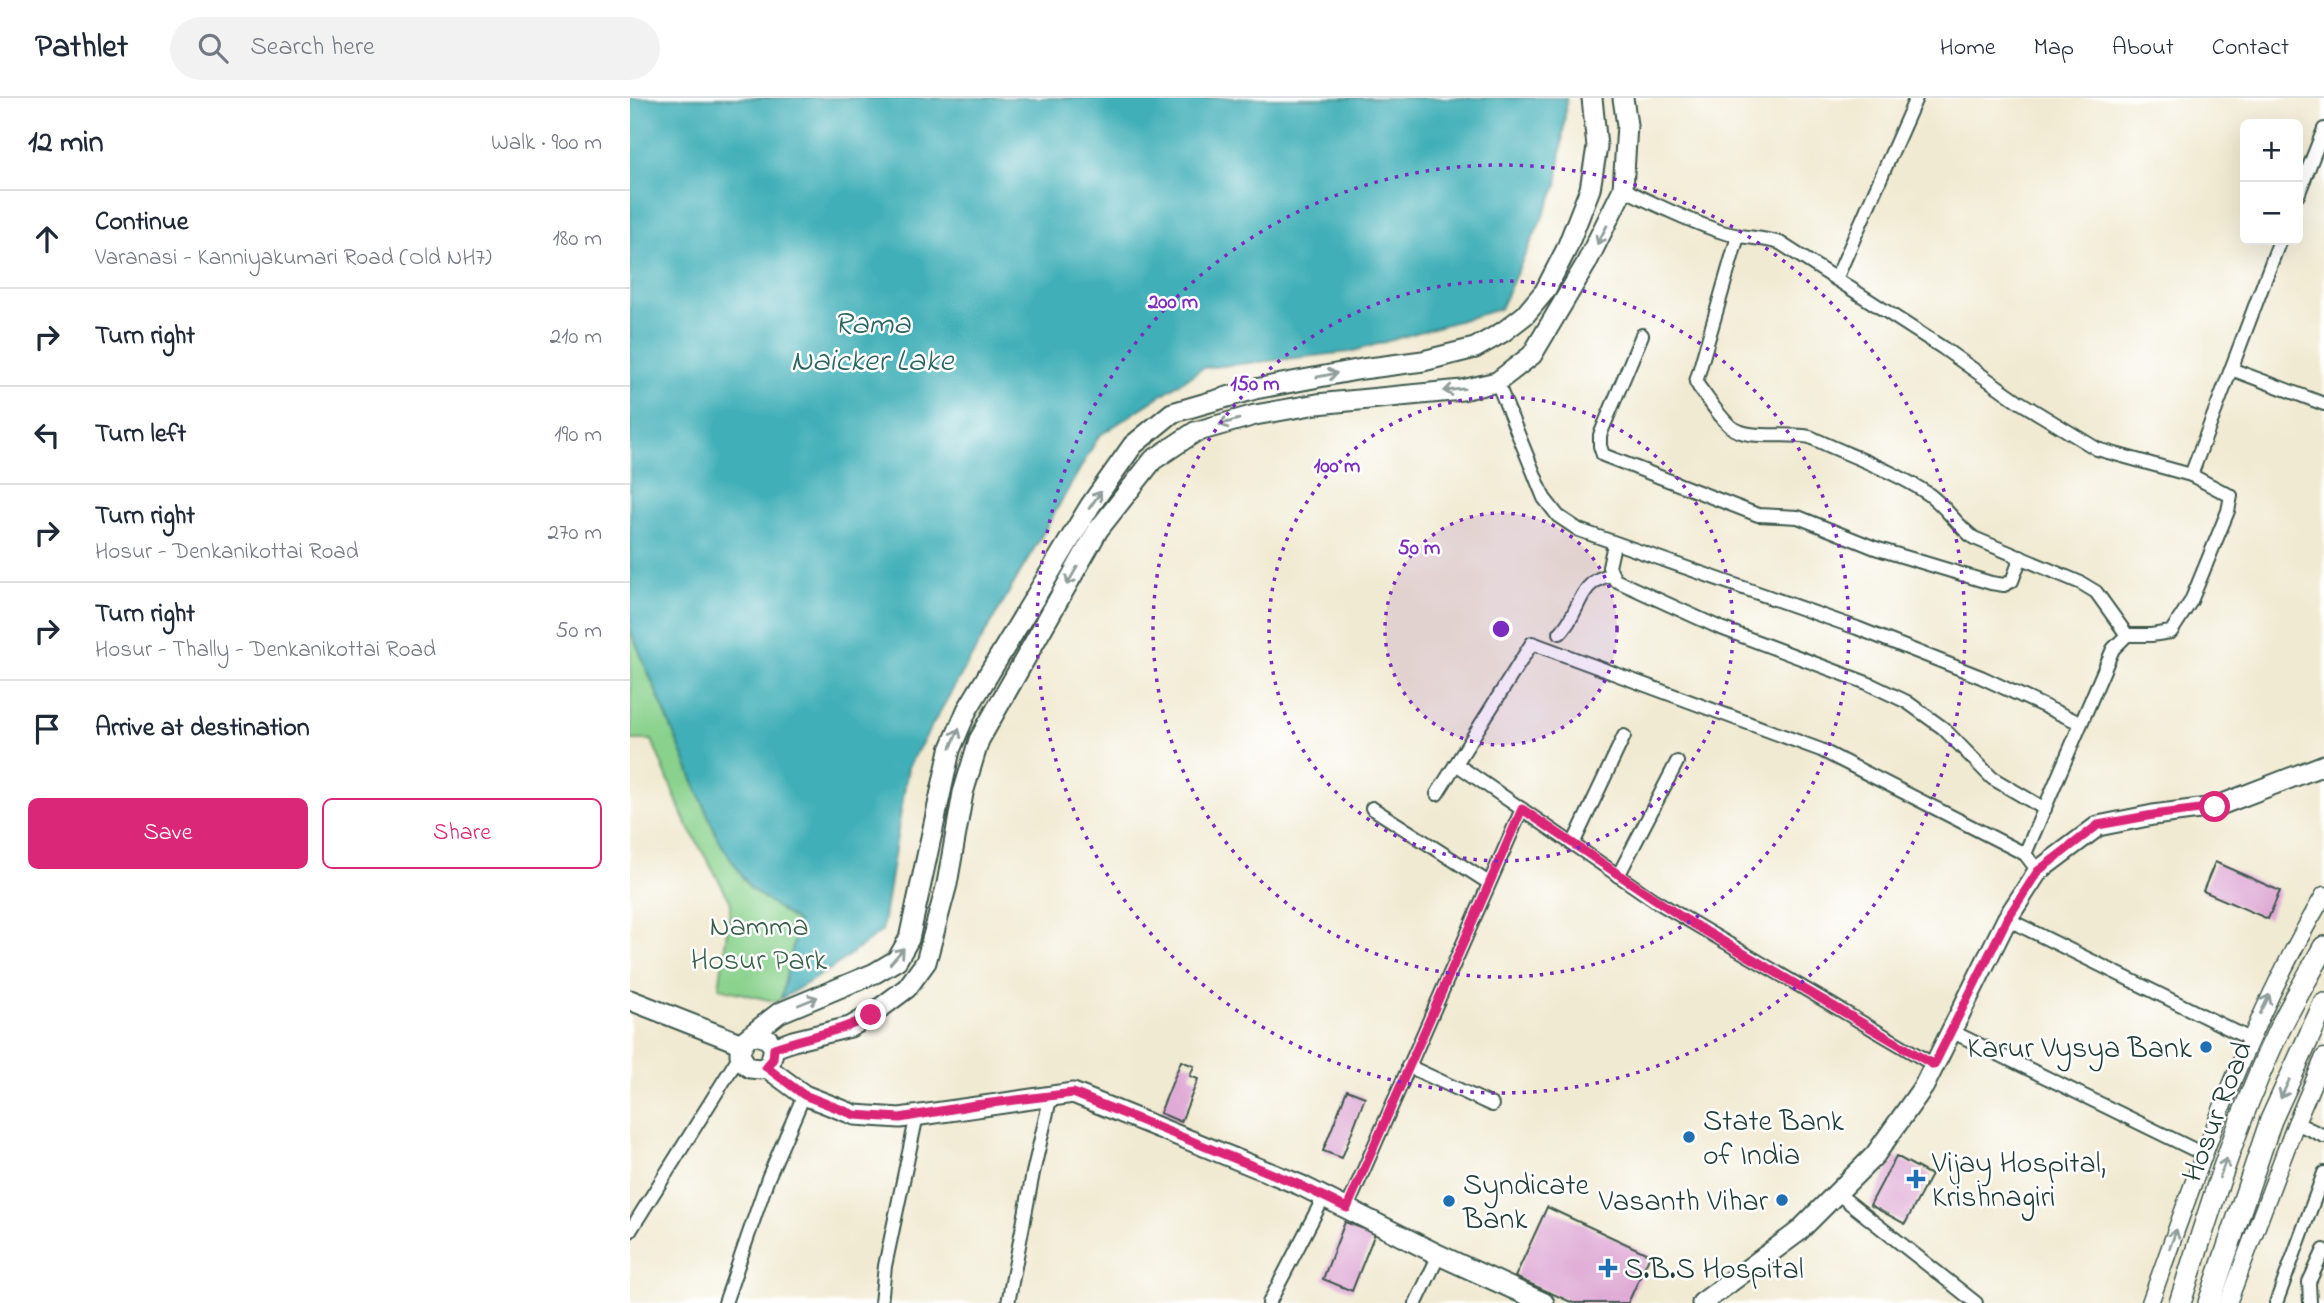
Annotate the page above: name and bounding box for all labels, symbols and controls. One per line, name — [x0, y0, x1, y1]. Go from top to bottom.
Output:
search box — [170, 17, 660, 80]
text: Pathlet — [35, 24, 128, 72]
icon: search — [194, 29, 232, 67]
text: Search here — [250, 29, 375, 67]
text: Home — [1940, 31, 1996, 66]
text: Map — [2034, 31, 2074, 66]
text: About — [2112, 31, 2174, 66]
text: Contact — [2212, 31, 2289, 66]
map controls — [2240, 119, 2303, 245]
button: + — [2240, 119, 2303, 182]
text: 12 min — [28, 122, 103, 166]
text: Walk · 900 m — [491, 127, 602, 160]
button: − — [2240, 182, 2303, 245]
text: Continue — [95, 204, 188, 242]
icon: ahead — [28, 220, 66, 258]
text: 180 m — [553, 223, 602, 256]
one-way arrow — [1594, 224, 1608, 244]
text: Varanasi - Kanniyakumari Road (Old NH7) — [95, 242, 492, 275]
text: 200 m — [1147, 288, 1198, 318]
water label: Rama Naicker Lake — [791, 302, 955, 386]
icon: right — [28, 318, 66, 356]
text: Turn right — [95, 318, 195, 356]
text: 210 m — [550, 321, 602, 354]
one-way arrow — [1315, 368, 1338, 382]
text: 150 m — [1230, 370, 1280, 400]
one-way arrow — [1443, 384, 1466, 397]
icon: left — [28, 416, 66, 454]
text: Turn left — [95, 416, 186, 454]
one-way arrow — [1218, 417, 1240, 430]
text: 190 m — [554, 419, 602, 452]
text: 100 m — [1314, 452, 1360, 482]
one-way arrow — [1088, 491, 1102, 510]
text: Turn right — [95, 498, 195, 536]
icon: right — [28, 514, 66, 552]
text: 270 m — [548, 517, 602, 550]
text: 50 m — [1398, 534, 1440, 564]
text: Hosur - Denkanikottai Road — [95, 536, 359, 569]
one-way arrow — [1065, 565, 1079, 585]
text: Turn right — [95, 596, 195, 634]
icon: right — [28, 612, 66, 650]
text: 50 m — [555, 615, 602, 648]
centre of rings — [1489, 617, 1513, 641]
text: Hosur - Thally - Denkanikottai Road — [95, 634, 436, 667]
icon: arrive — [28, 710, 66, 748]
text: Arrive at destination — [95, 710, 310, 748]
one-way arrow — [950, 728, 963, 749]
route start — [2199, 791, 2230, 822]
button: Save — [28, 798, 308, 869]
button: Share — [322, 798, 602, 869]
park label: Namma Hosur Park — [691, 906, 828, 984]
one-way arrow — [888, 947, 904, 965]
one-way arrow — [797, 994, 819, 1007]
one-way arrow — [2259, 994, 2273, 1015]
route end — [855, 999, 886, 1030]
place label: Karur Vysya Bank — [1967, 1028, 2193, 1072]
street label: Hosur Road — [2172, 1035, 2266, 1189]
marker: Karur Vysya Bank — [2198, 1039, 2214, 1055]
one-way arrow — [2278, 1078, 2291, 1099]
place label: State Bank of India — [1703, 1101, 1845, 1179]
marker: State Bank of India — [1681, 1129, 1697, 1145]
place label: Vijay Hospital, Krishnagiri — [1931, 1143, 2106, 1221]
one-way arrow — [2218, 1158, 2231, 1180]
place label: Syndicate Bank — [1462, 1165, 1590, 1243]
marker: Vijay Hospital, Krishnagiri — [1906, 1169, 1926, 1189]
place label: Vasanth Vihar — [1598, 1181, 1769, 1225]
marker: Vasanth Vihar — [1774, 1192, 1790, 1208]
marker: Syndicate Bank — [1441, 1193, 1457, 1209]
one-way arrow — [2168, 1228, 2180, 1250]
place label: S.B.S Hospital — [1624, 1249, 1804, 1293]
marker: S.B.S Hospital — [1598, 1258, 1618, 1278]

